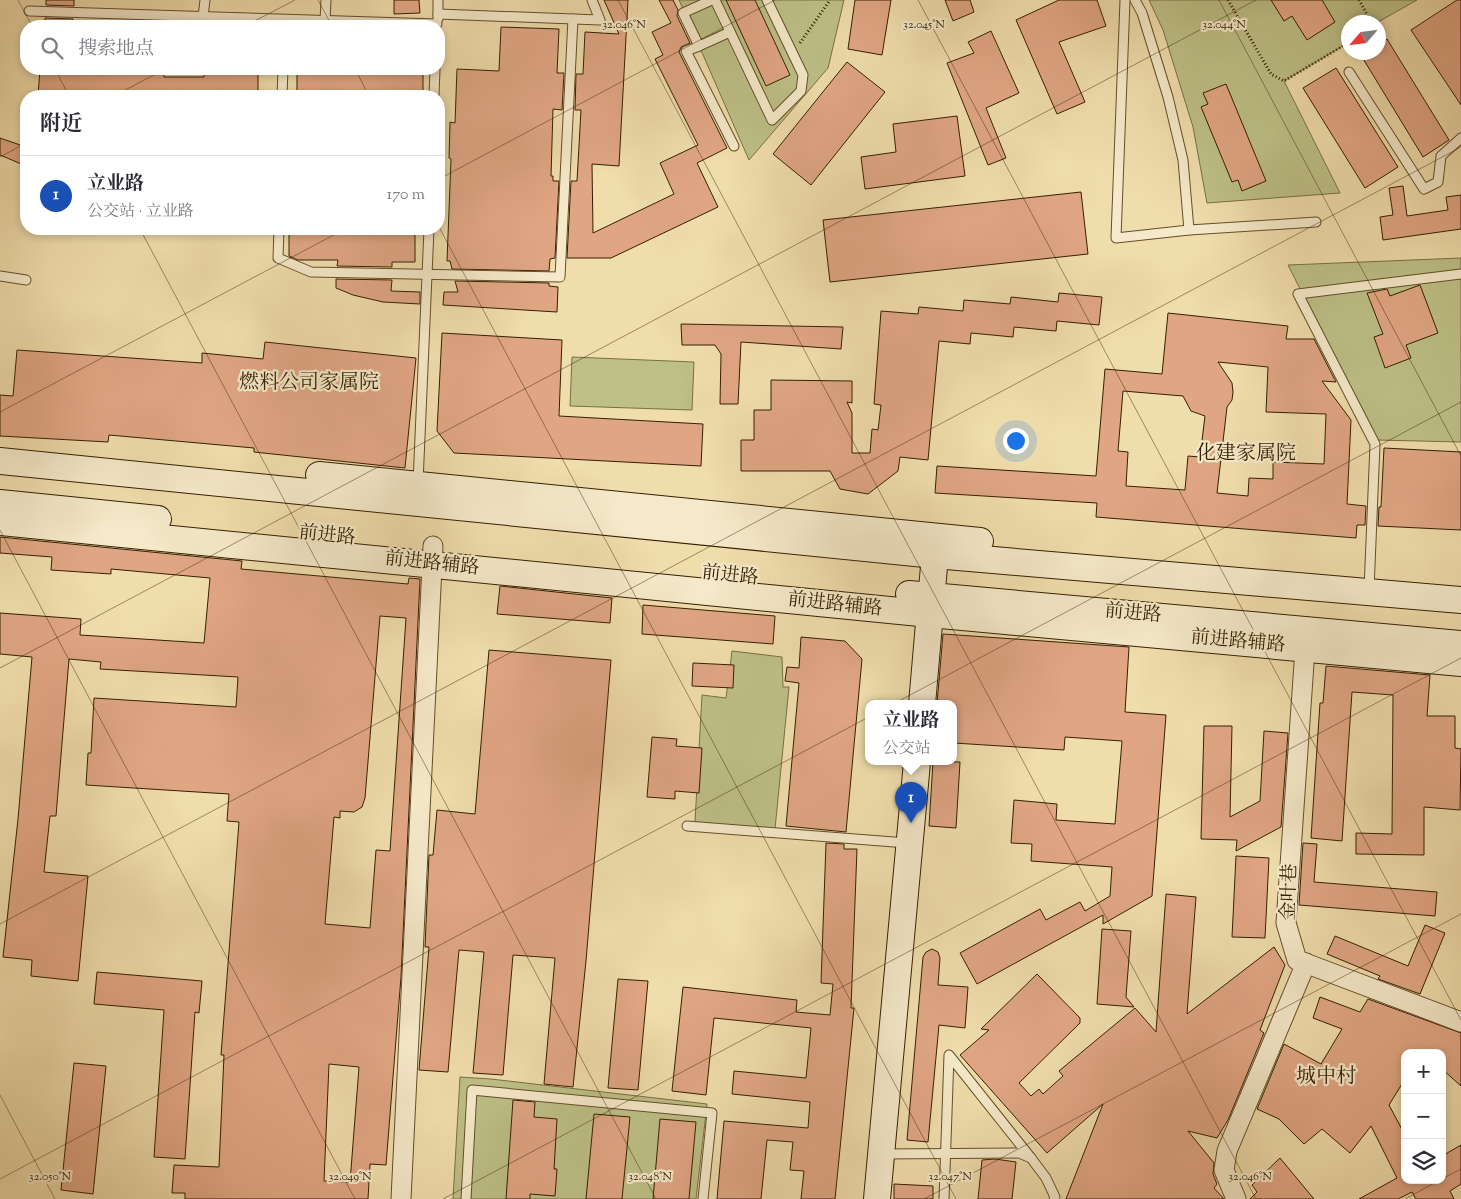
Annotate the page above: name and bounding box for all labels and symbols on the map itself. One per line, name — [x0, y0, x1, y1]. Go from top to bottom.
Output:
north arrow — [1341, 15, 1386, 60]
text: 32.046°N — [602, 16, 646, 34]
text: 32.045°N — [903, 16, 945, 34]
text: 32.044°N — [1202, 16, 1246, 34]
district label: 燃料公司家属院 — [239, 369, 379, 398]
your location — [1003, 428, 1029, 454]
district label: 化建家属院 — [1196, 440, 1296, 469]
street label: 前进路 — [297, 520, 357, 552]
street label: 前进路辅路 — [383, 546, 481, 582]
street label: 前进路 — [700, 560, 760, 592]
street label: 前进路辅路 — [786, 587, 884, 623]
street label: 前进路 — [1103, 598, 1163, 630]
street label: 前进路辅路 — [1189, 624, 1287, 660]
pin: 1 — [895, 782, 927, 823]
street label: 金叶巷 — [1276, 863, 1304, 921]
district label: 城中村 — [1296, 1063, 1356, 1092]
text: 32.050°N — [29, 1168, 72, 1186]
text: 32.049°N — [328, 1168, 372, 1186]
text: 32.048°N — [628, 1168, 672, 1186]
text: 32.047°N — [928, 1168, 972, 1186]
text: 32.046°N — [1228, 1168, 1272, 1186]

